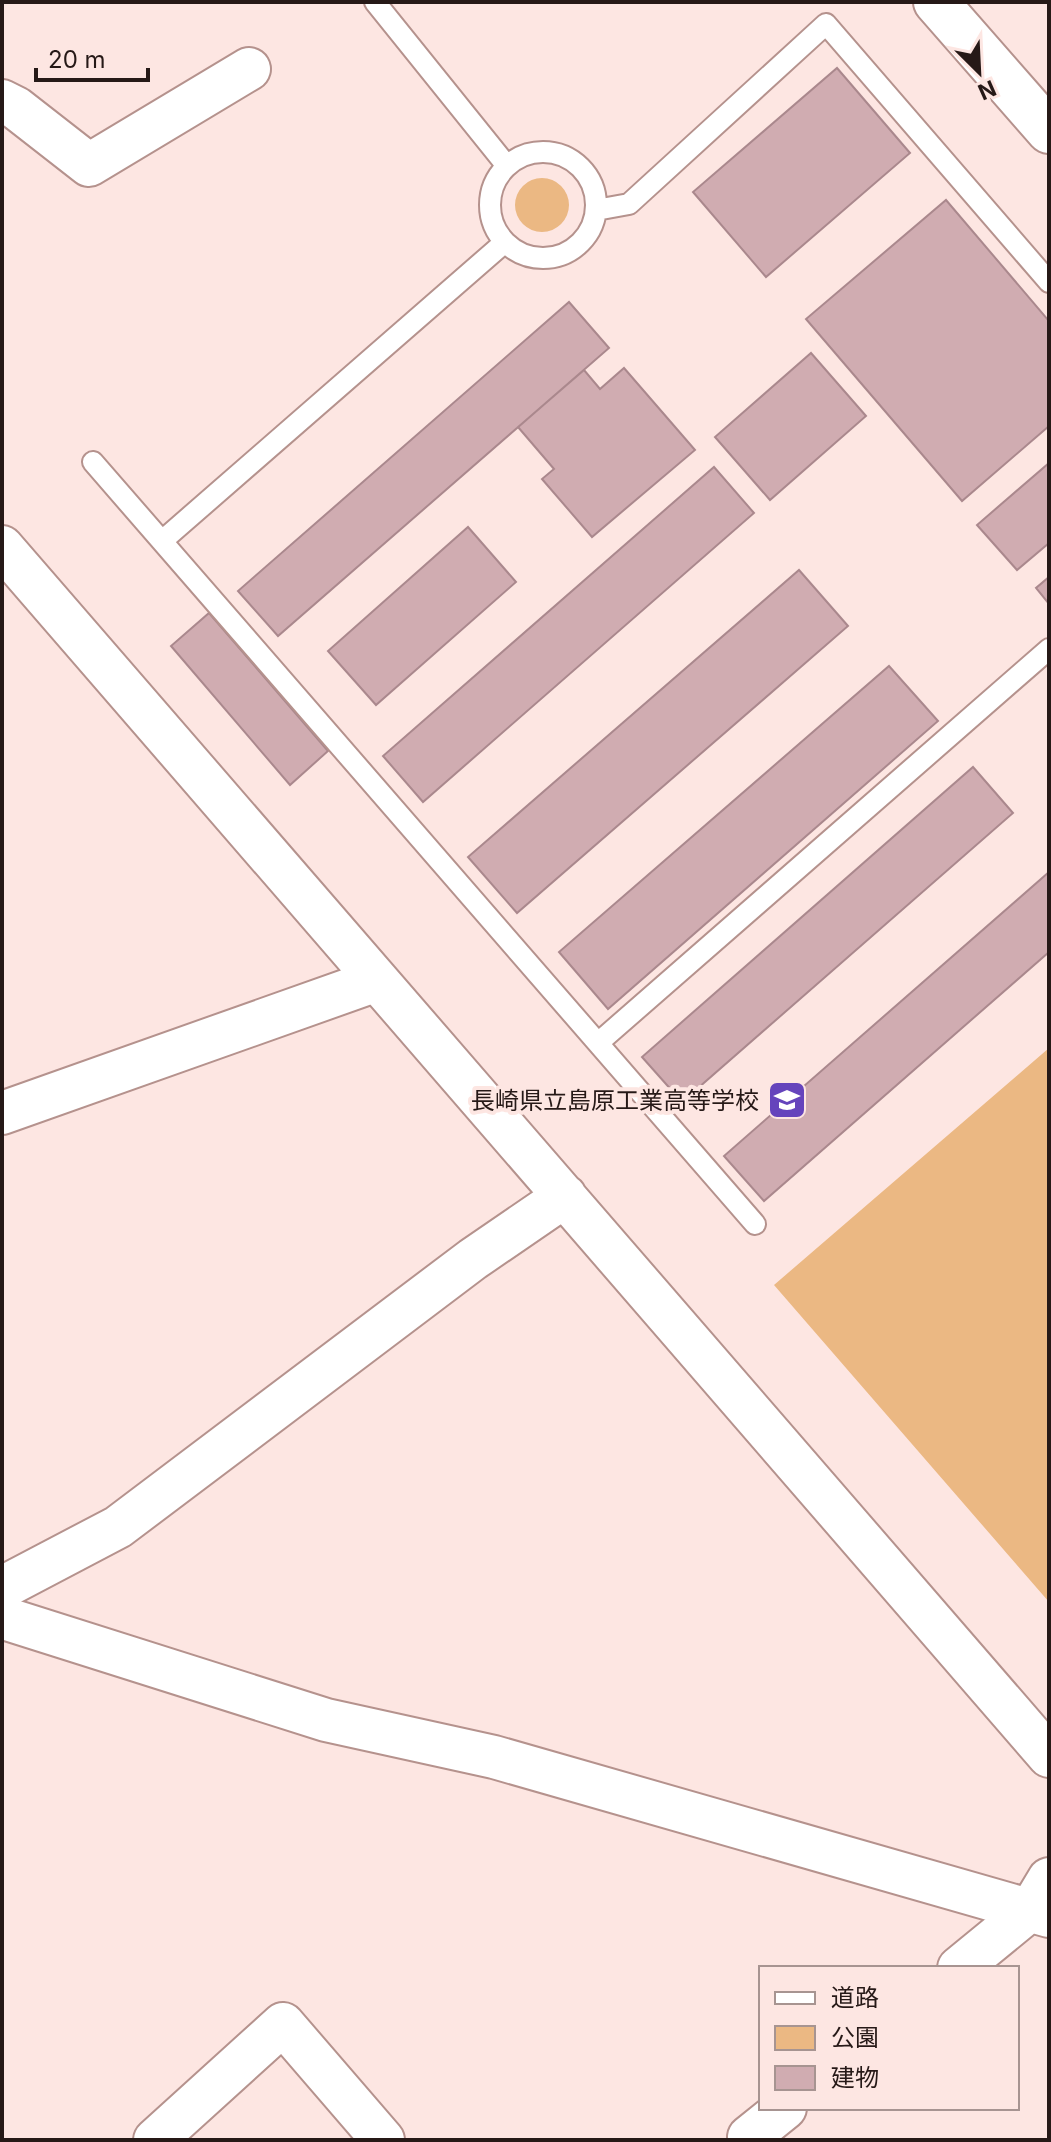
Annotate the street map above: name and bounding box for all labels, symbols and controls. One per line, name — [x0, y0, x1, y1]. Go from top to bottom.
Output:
scale bar — [36, 32, 148, 82]
north arrow — [939, 32, 1019, 112]
text: 20 m — [48, 45, 106, 74]
text: N — [974, 75, 1000, 106]
school or university icon: 長崎県立島原工業高等学校 — [766, 1079, 808, 1121]
place label: 長崎県立島原工業高等学校 — [471, 1086, 759, 1115]
legend — [759, 1966, 1019, 2110]
text: 道路 — [831, 1983, 879, 2012]
text: 公園 — [831, 2023, 879, 2052]
text: 建物 — [831, 2063, 879, 2092]

